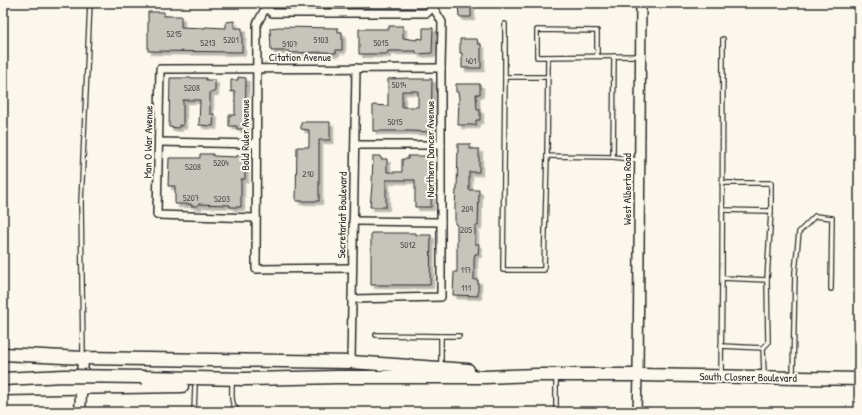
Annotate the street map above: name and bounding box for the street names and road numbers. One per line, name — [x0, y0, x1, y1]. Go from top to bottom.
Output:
street label: Citation Avenue — [269, 50, 332, 64]
street label: Bold Ruler Avenue — [238, 99, 252, 171]
street label: Northern Dancer Avenue — [423, 100, 437, 197]
street label: Man O War Avenue — [140, 105, 156, 178]
street label: West Alberta Road — [620, 152, 634, 225]
street label: Secretariat Boulevard — [334, 171, 350, 258]
street label: South Closner Boulevard — [699, 369, 798, 385]

